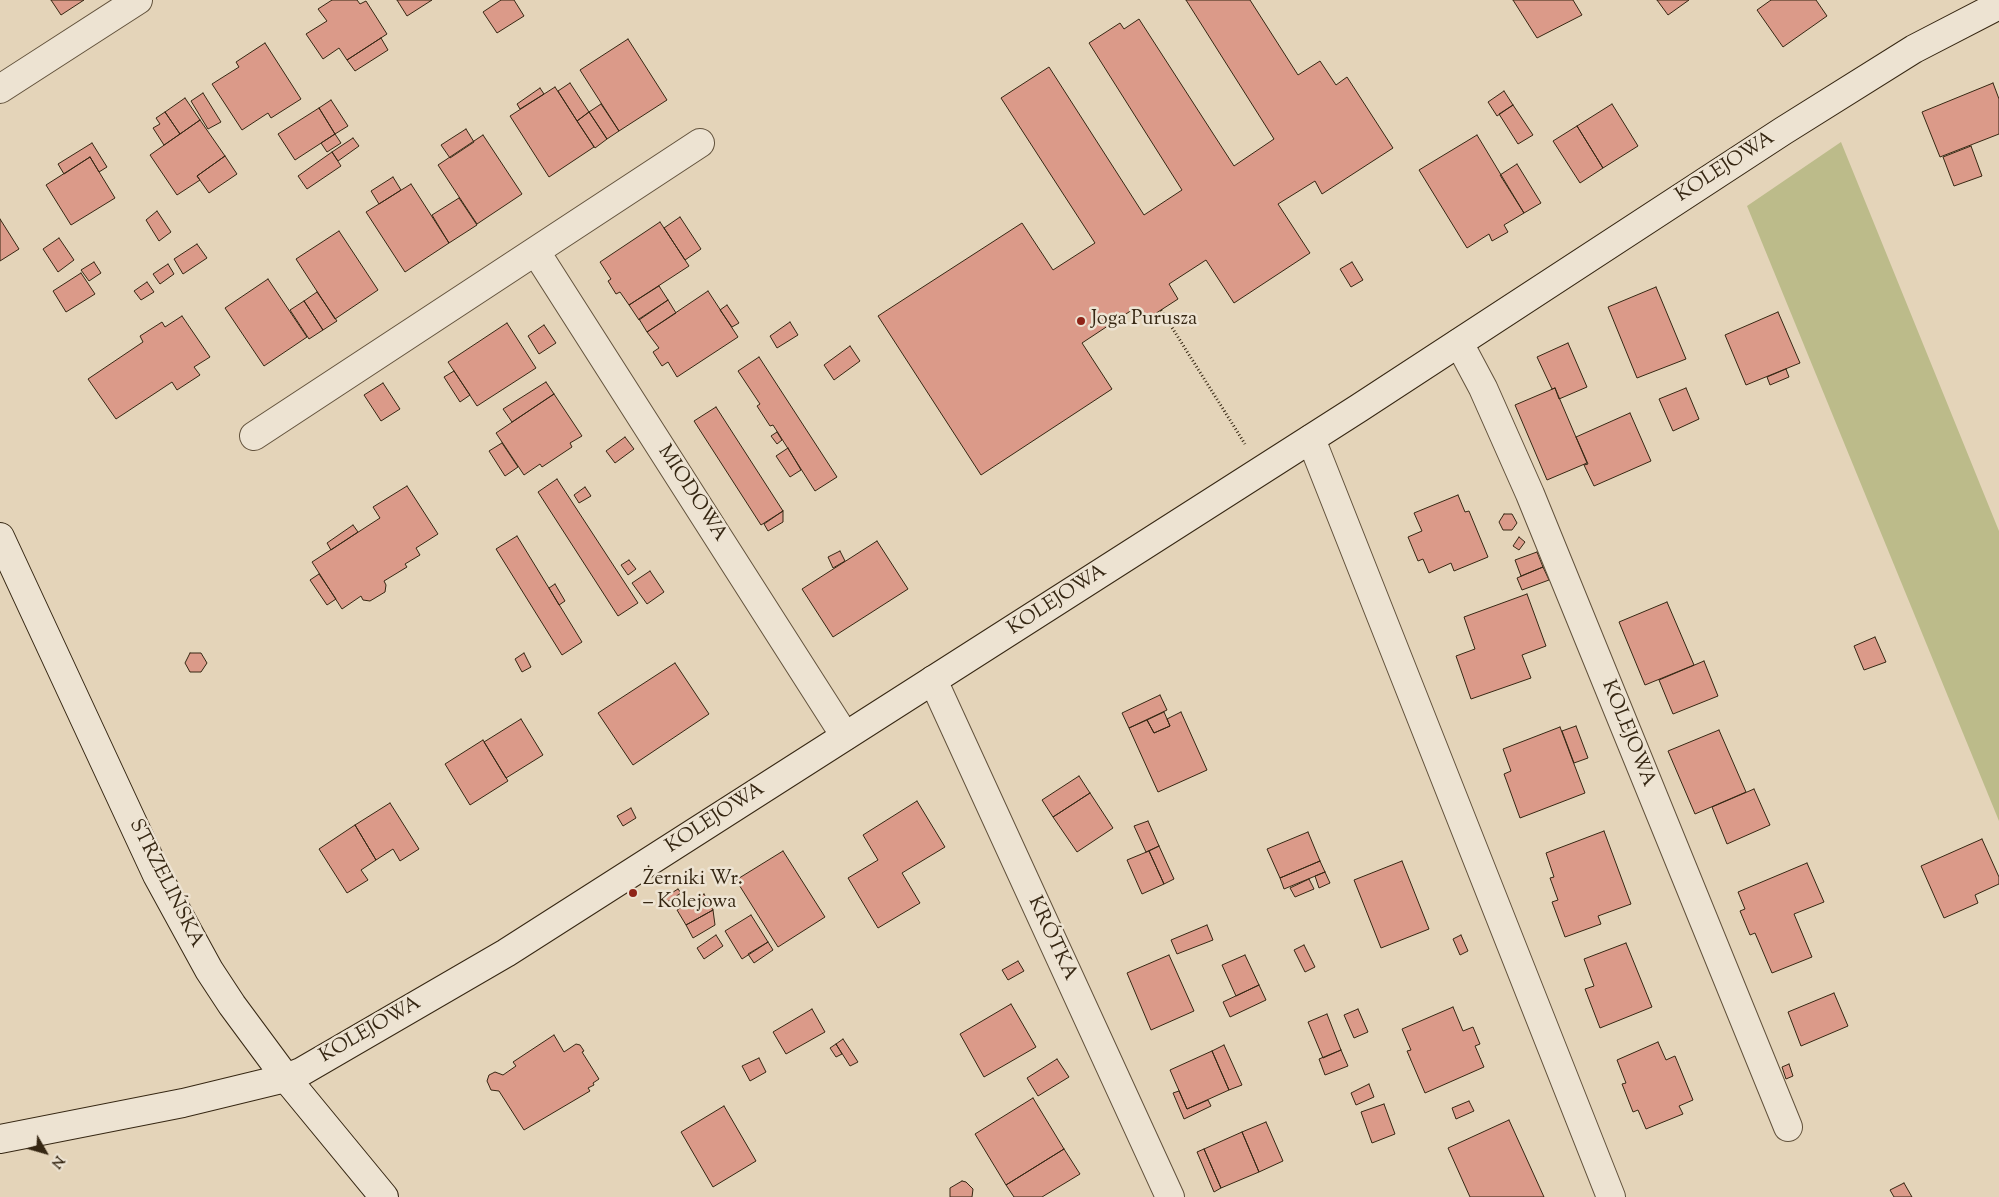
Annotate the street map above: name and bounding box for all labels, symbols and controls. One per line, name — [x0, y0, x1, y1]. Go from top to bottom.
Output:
street label: KOLEJOWA — [1672, 127, 1780, 209]
place label: Joga Purusza — [1091, 309, 1197, 333]
marker: Joga Purusza — [1075, 315, 1087, 327]
street label: MIODOWA — [651, 441, 731, 547]
street label: KOLEJOWA — [1004, 560, 1112, 642]
street label: KOLEJOWA — [1595, 677, 1659, 791]
street label: KOLEJOWA — [662, 778, 770, 860]
street label: STRZELIŃSKA — [122, 816, 208, 952]
place label: Żerniki Wr. – Kolejowa — [643, 869, 743, 916]
marker: Żerniki Wr. – Kolejowa — [627, 887, 639, 899]
street label: KRÓTKA — [1021, 893, 1081, 985]
street label: KOLEJOWA — [316, 992, 426, 1070]
north arrow — [20, 1127, 70, 1177]
text: N — [45, 1151, 68, 1172]

